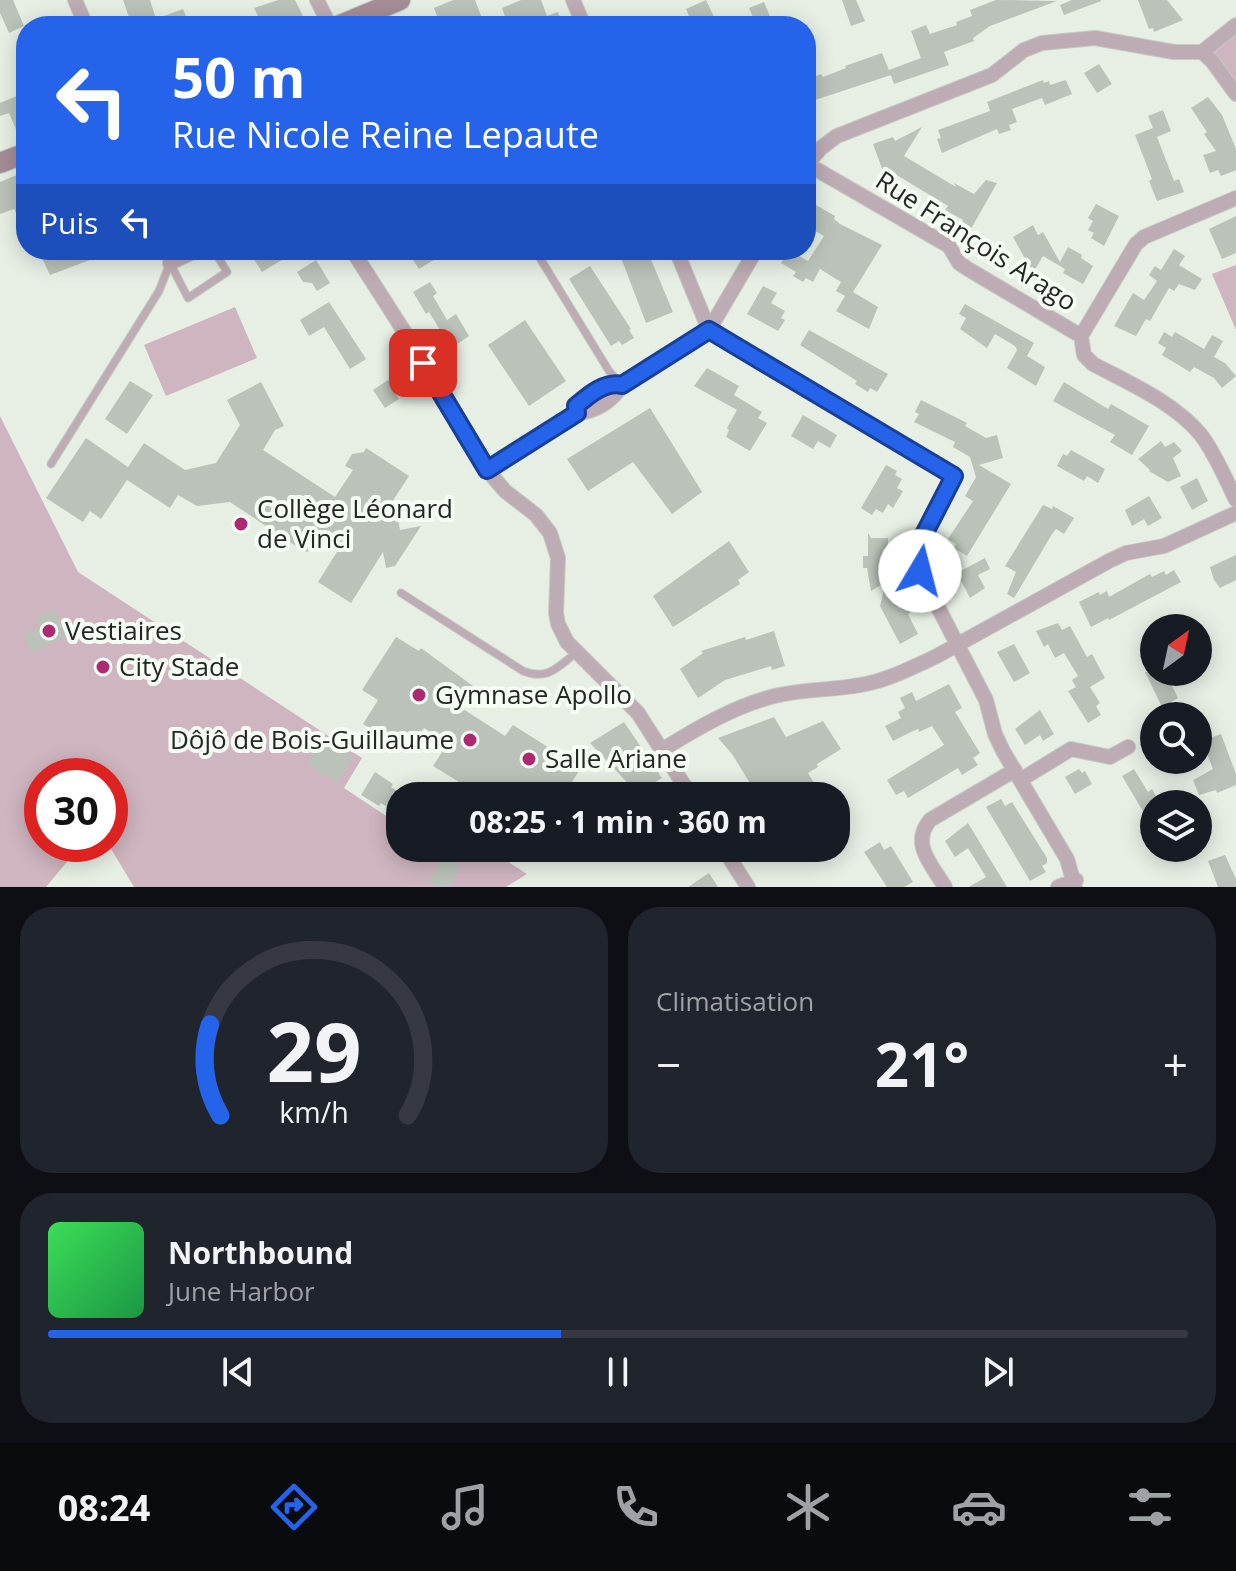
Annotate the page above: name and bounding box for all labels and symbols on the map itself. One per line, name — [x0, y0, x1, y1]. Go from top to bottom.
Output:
street label: Rue François Arago — [869, 162, 1084, 319]
pin — [389, 329, 457, 397]
place label: Collège Léonard de Vinci — [257, 490, 453, 556]
marker: Collège Léonard de Vinci — [232, 515, 250, 533]
position arrow — [878, 529, 962, 613]
place label: Vestiaires — [65, 612, 182, 648]
north arrow — [1140, 614, 1212, 686]
marker: Vestiaires — [40, 622, 58, 640]
place label: City Stade — [119, 648, 239, 684]
marker: City Stade — [94, 658, 112, 676]
place label: Gymnase Apollo — [435, 676, 632, 712]
marker: Gymnase Apollo — [410, 686, 428, 704]
place label: Dôjô de Bois-Guillaume — [170, 721, 454, 757]
marker: Dôjô de Bois-Guillaume — [461, 731, 479, 749]
place label: Salle Ariane — [545, 740, 687, 776]
marker: Salle Ariane — [520, 750, 538, 768]
speed limit sign: 30 — [24, 758, 128, 862]

